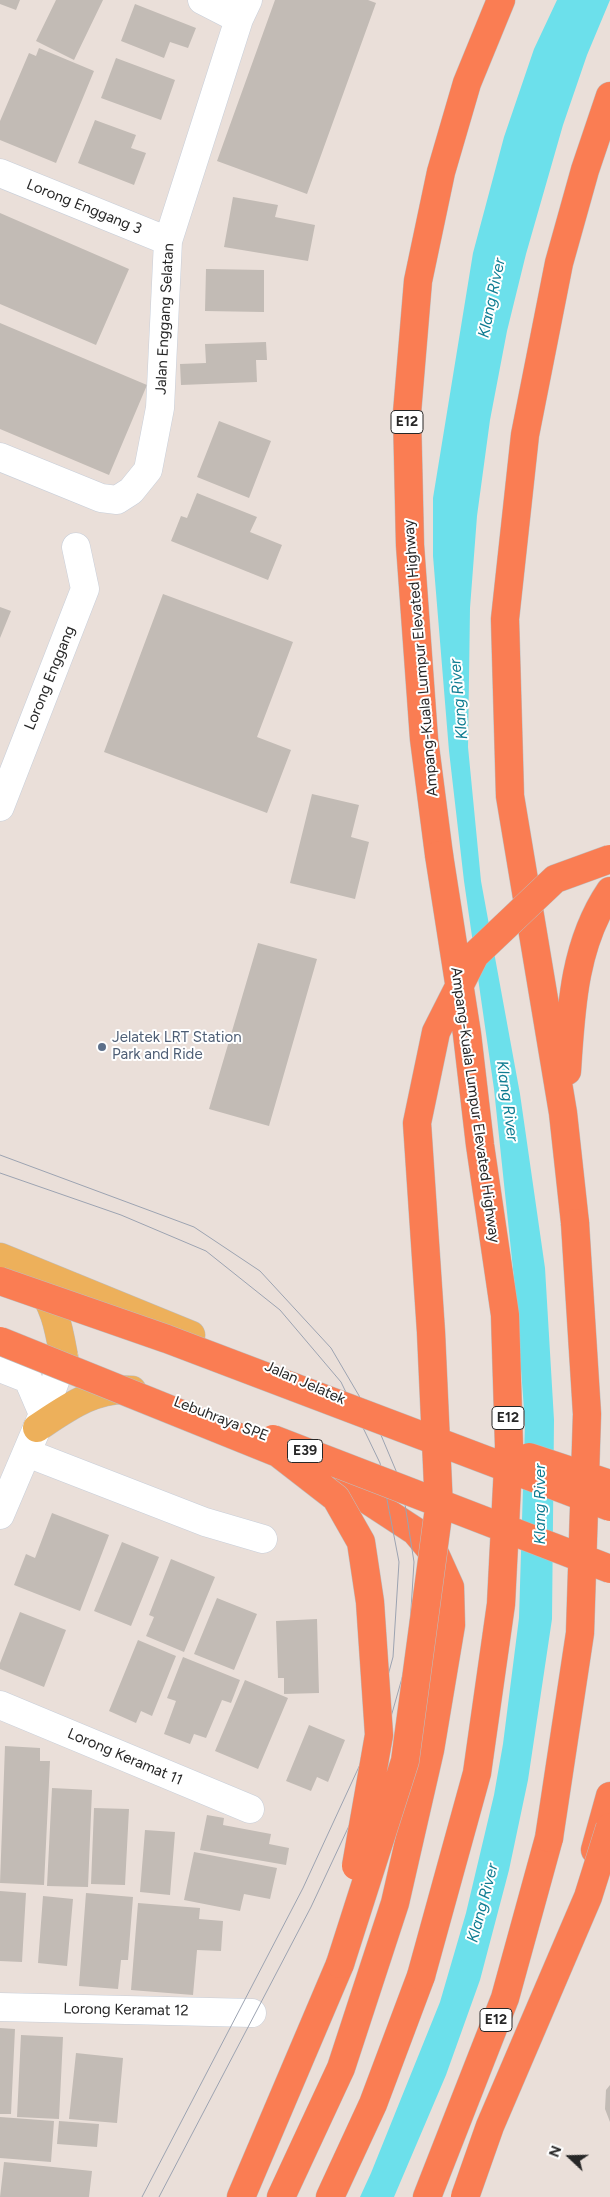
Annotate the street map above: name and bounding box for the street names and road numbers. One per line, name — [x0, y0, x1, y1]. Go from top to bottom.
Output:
street label: Lorong Enggang 3 — [24, 176, 144, 238]
street label: Jalan Enggang Selatan — [152, 243, 178, 395]
road number: E12 — [391, 411, 423, 434]
street label: Ampang-Kuala Lumpur Elevated Highway — [400, 519, 442, 797]
street label: Lorong Enggang — [21, 623, 79, 733]
street label: Ampang-Kuala Lumpur Elevated Highway — [447, 966, 503, 1244]
street label: Jalan Jelatek — [262, 1357, 348, 1409]
street label: Lebuhraya SPE — [171, 1393, 271, 1445]
road number: E12 — [492, 1406, 524, 1430]
road number: E39 — [288, 1440, 322, 1462]
street label: Lorong Keramat 11 — [65, 1725, 185, 1789]
street label: Lorong Keramat 12 — [63, 2000, 189, 2020]
road number: E12 — [480, 2008, 512, 2032]

